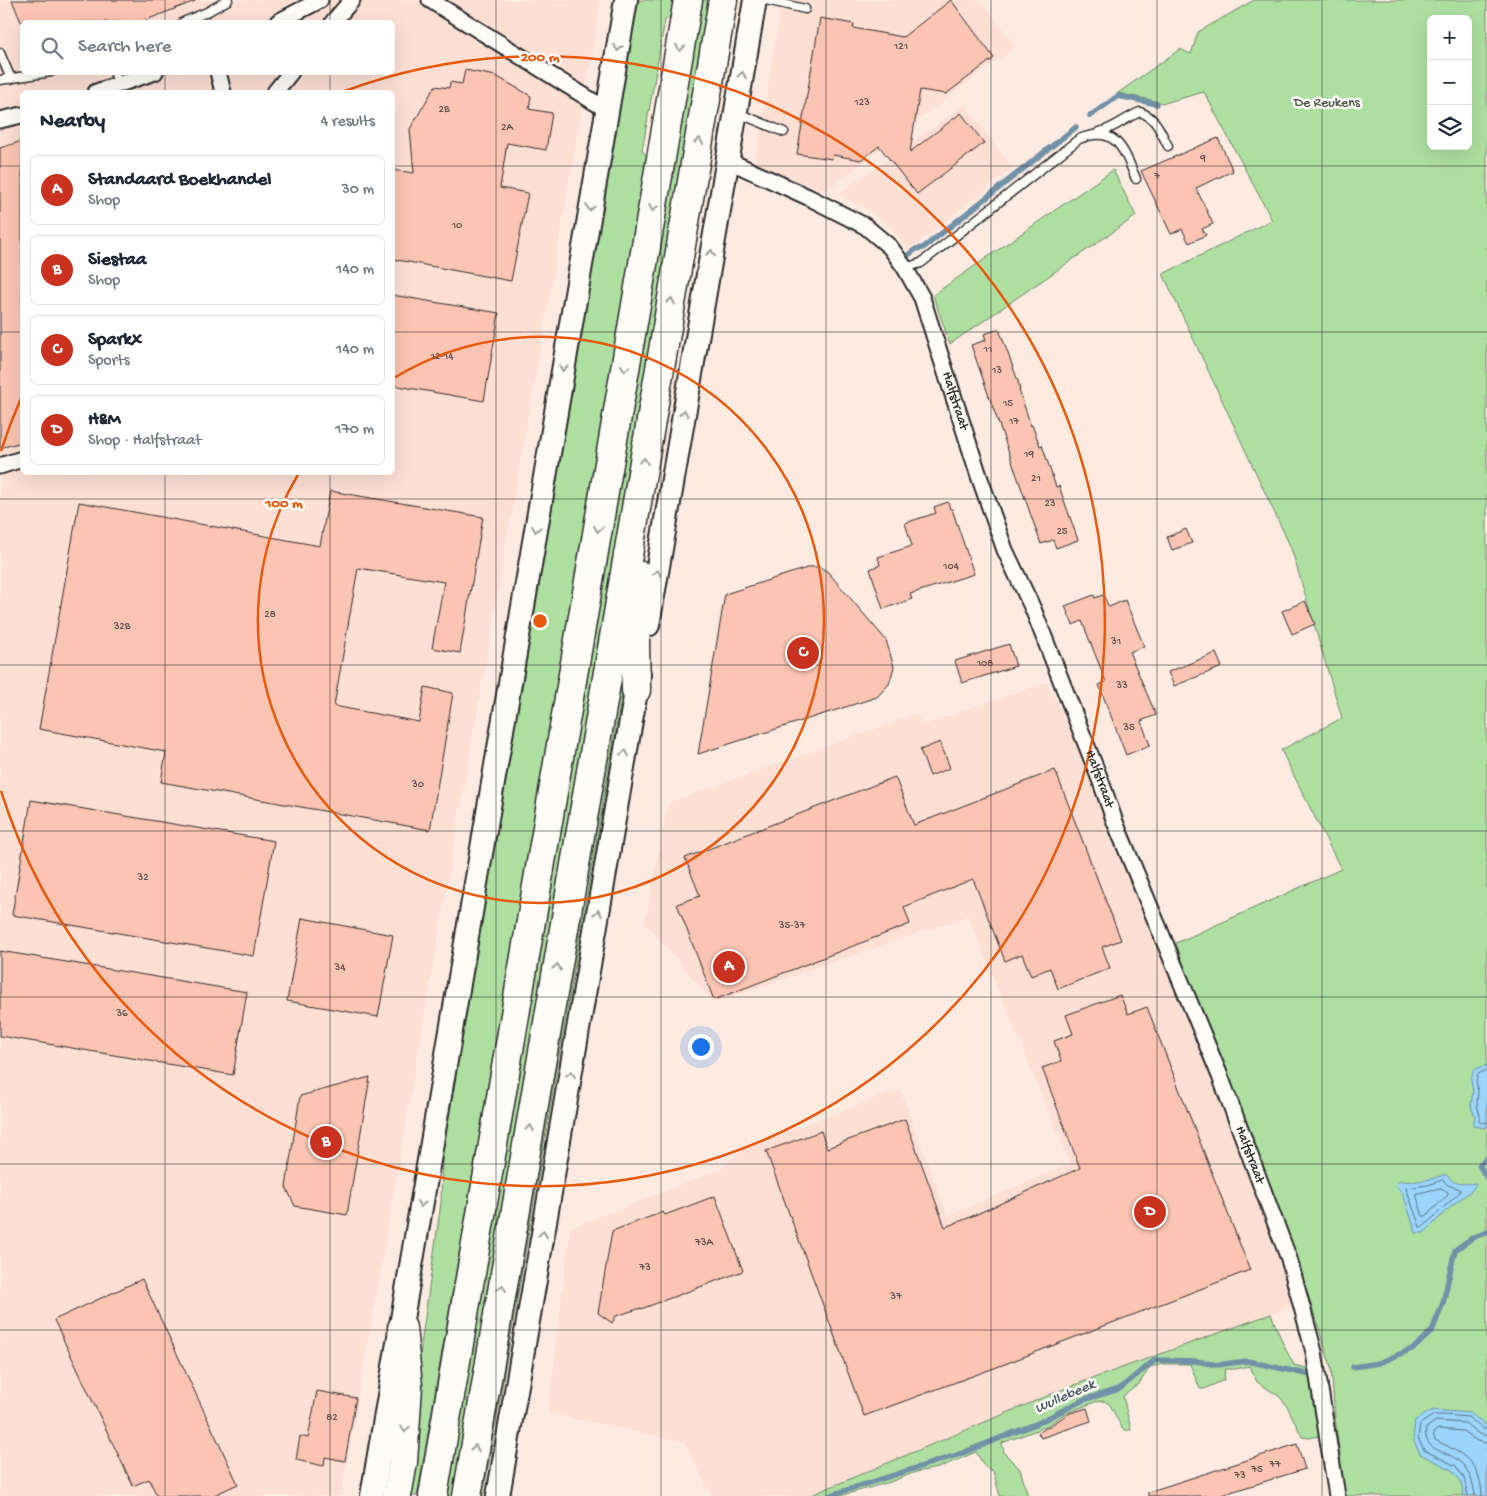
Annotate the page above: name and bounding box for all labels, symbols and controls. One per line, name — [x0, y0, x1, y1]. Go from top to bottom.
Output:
map controls — [1427, 15, 1472, 150]
button: + — [1427, 15, 1472, 60]
search box — [20, 20, 395, 75]
icon: search — [38, 34, 66, 62]
text: Search here — [78, 36, 172, 59]
house number: 121 — [893, 41, 908, 53]
one-way arrow — [613, 44, 623, 52]
one-way arrow — [675, 44, 685, 52]
text: 200 m — [521, 49, 560, 67]
button: − — [1427, 60, 1472, 105]
one-way arrow — [736, 71, 746, 80]
park label: De Reukens — [1293, 95, 1361, 112]
house number: 123 — [853, 97, 870, 109]
house number: 2B — [438, 104, 450, 116]
button: layers — [1427, 105, 1472, 150]
text: Nearby — [40, 110, 105, 135]
text: 4 results — [320, 113, 375, 132]
house number: 2A — [501, 122, 513, 134]
one-way arrow — [693, 137, 703, 145]
house number: 9 — [1199, 153, 1206, 165]
text: Standaard Boekhandel — [88, 169, 272, 192]
house number: 7 — [1153, 171, 1160, 183]
text: A — [52, 181, 62, 200]
text: 30 m — [341, 181, 374, 200]
text: Shop — [88, 192, 120, 211]
one-way arrow — [586, 204, 596, 213]
one-way arrow — [648, 204, 658, 213]
house number: 10 — [451, 220, 462, 232]
one-way arrow — [705, 248, 716, 256]
text: Siestaa — [88, 249, 147, 272]
text: B — [53, 261, 61, 280]
text: 140 m — [336, 261, 374, 280]
text: Shop — [88, 272, 120, 291]
one-way arrow — [666, 297, 676, 306]
text: Sparkx — [88, 329, 142, 352]
text: C — [53, 341, 61, 360]
text: 140 m — [336, 341, 374, 360]
house number: 11 — [983, 344, 992, 356]
house number: 12-14 — [430, 351, 454, 363]
text: Sports — [88, 352, 130, 371]
one-way arrow — [558, 364, 568, 373]
one-way arrow — [621, 364, 631, 373]
house number: 13 — [991, 365, 1002, 377]
street label: Halfstraat — [938, 370, 973, 433]
house number: 15 — [1002, 398, 1013, 410]
text: H&M — [88, 409, 121, 432]
one-way arrow — [678, 409, 688, 417]
house number: 17 — [1008, 416, 1019, 428]
text: D — [52, 421, 62, 440]
text: 170 m — [335, 421, 374, 440]
text: Shop · Halfstraat — [88, 432, 202, 451]
house number: 19 — [1023, 449, 1034, 461]
one-way arrow — [638, 457, 648, 466]
house number: 21 — [1031, 473, 1041, 485]
text: 100 m — [264, 495, 303, 513]
house number: 23 — [1044, 498, 1056, 510]
one-way arrow — [531, 524, 541, 533]
one-way arrow — [593, 525, 604, 533]
house number: 25 — [1056, 526, 1068, 538]
house number: 104 — [942, 561, 960, 573]
one-way arrow — [651, 569, 661, 578]
house number: 28 — [264, 609, 276, 621]
centre of rings — [531, 612, 549, 630]
house number: 32B — [113, 621, 131, 633]
pin: C — [787, 634, 819, 672]
house number: 31 — [1110, 636, 1121, 648]
house number: 108 — [976, 658, 993, 670]
house number: 33 — [1115, 680, 1128, 692]
house number: 35 — [1122, 722, 1135, 734]
street label: Halfstraat — [1081, 748, 1118, 811]
one-way arrow — [619, 749, 629, 757]
house number: 30 — [411, 779, 424, 791]
house number: 32 — [136, 872, 149, 884]
one-way arrow — [592, 909, 603, 917]
house number: 35-37 — [778, 920, 805, 932]
pin: A — [713, 948, 745, 986]
house number: 34 — [334, 962, 346, 974]
one-way arrow — [552, 963, 562, 972]
house number: 36 — [115, 1008, 128, 1020]
your location — [688, 1034, 714, 1060]
one-way arrow — [565, 1069, 575, 1078]
pin: B — [310, 1123, 342, 1161]
one-way arrow — [524, 1123, 534, 1132]
street label: Halfstraat — [1231, 1124, 1269, 1187]
pin: D — [1134, 1193, 1166, 1231]
one-way arrow — [417, 1200, 427, 1209]
one-way arrow — [538, 1229, 548, 1238]
house number: 73A — [694, 1237, 713, 1249]
house number: 73 — [638, 1262, 651, 1274]
one-way arrow — [497, 1283, 507, 1292]
house number: 37 — [889, 1291, 902, 1303]
water label: Wullebeek — [1032, 1375, 1099, 1418]
house number: 82 — [326, 1412, 338, 1424]
one-way arrow — [400, 1425, 411, 1433]
one-way arrow — [470, 1444, 480, 1452]
house number: 77 — [1268, 1459, 1281, 1471]
house number: 75 — [1250, 1464, 1263, 1476]
house number: 73 — [1233, 1470, 1246, 1482]

